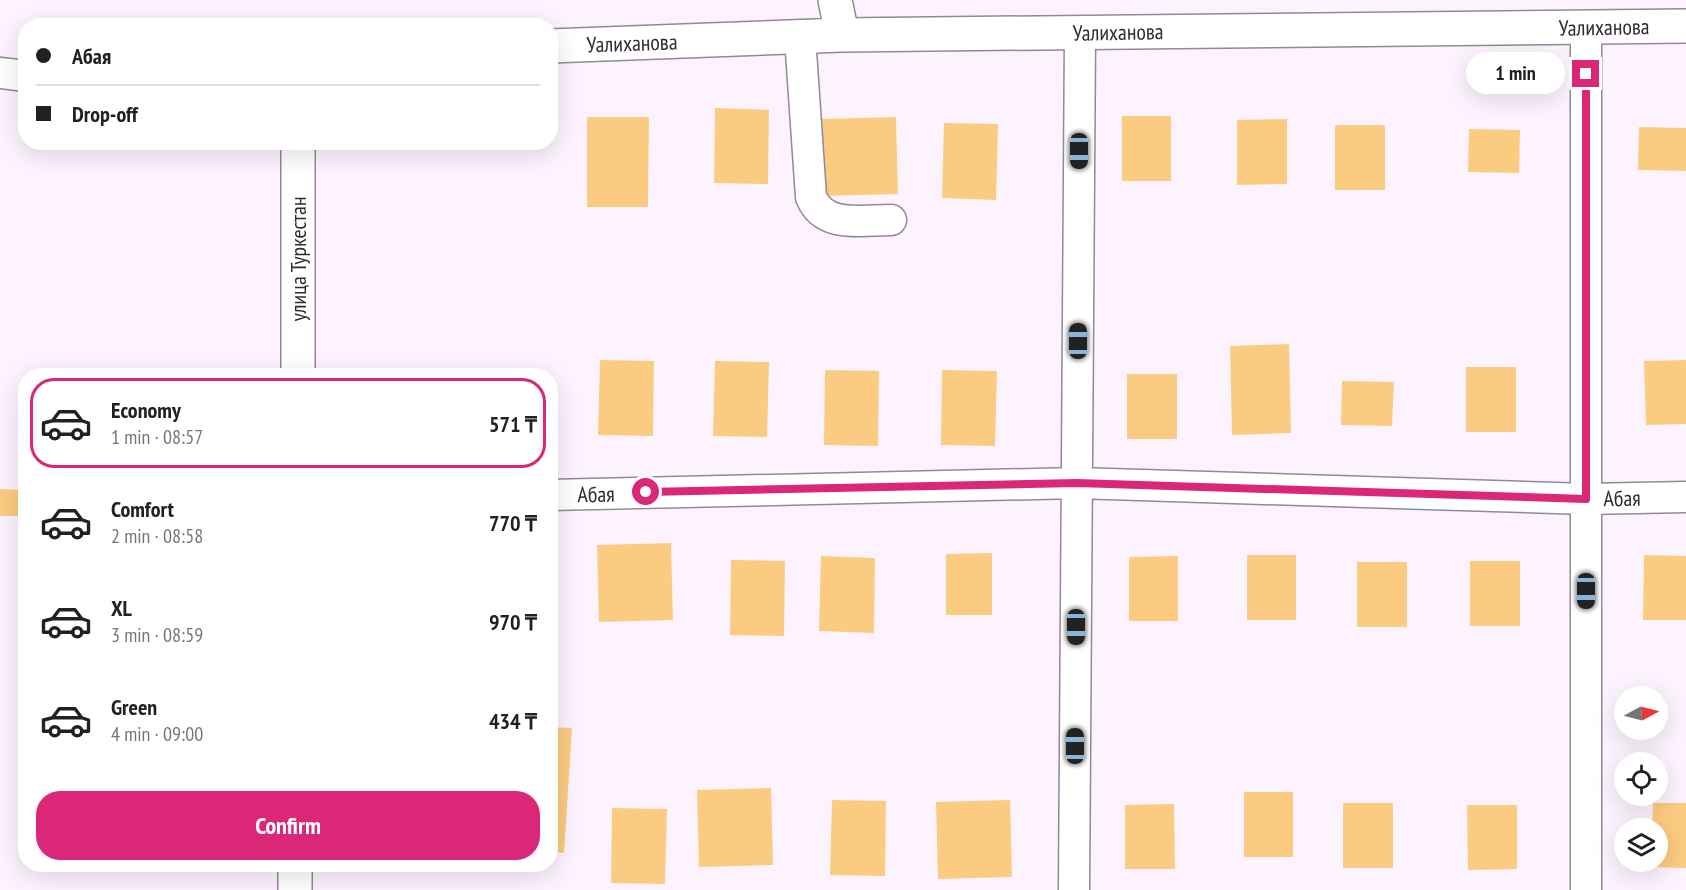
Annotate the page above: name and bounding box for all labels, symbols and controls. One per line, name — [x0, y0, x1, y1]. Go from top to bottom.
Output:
street label: Уалиханова — [1558, 12, 1650, 42]
street label: Уалиханова — [1072, 17, 1164, 47]
street label: Уалиханова — [586, 27, 678, 59]
text: Абая — [72, 42, 111, 70]
callout: 1 min — [1466, 53, 1565, 95]
text: 1 min — [1495, 60, 1536, 86]
route end — [1572, 60, 1599, 87]
text: Drop-off — [72, 100, 138, 128]
car — [1070, 133, 1088, 169]
street label: улица Туркестан — [284, 197, 312, 321]
car — [1069, 323, 1087, 359]
icon: car — [39, 396, 93, 450]
text: Economy — [111, 396, 181, 424]
text: 571 ₸ — [489, 410, 537, 438]
text: 1 min · 08:57 — [111, 424, 203, 450]
route start — [632, 478, 659, 505]
street label: Абая — [577, 480, 615, 508]
street label: Абая — [1603, 484, 1641, 512]
icon: car — [39, 495, 93, 549]
text: Comfort — [111, 495, 174, 523]
text: 770 ₸ — [489, 509, 537, 537]
text: 2 min · 08:58 — [111, 523, 203, 549]
car — [1577, 573, 1595, 609]
icon: car — [39, 594, 93, 648]
text: XL — [111, 594, 132, 622]
text: 970 ₸ — [489, 608, 537, 636]
car — [1067, 609, 1085, 645]
text: 3 min · 08:59 — [111, 622, 203, 648]
north arrow — [1614, 686, 1668, 740]
map controls — [1614, 686, 1668, 872]
icon: car — [39, 693, 93, 747]
text: Green — [111, 693, 157, 721]
text: 434 ₸ — [489, 707, 537, 735]
text: 4 min · 09:00 — [111, 721, 203, 747]
car — [1066, 728, 1084, 764]
button: locate — [1614, 752, 1668, 806]
button: Confirm — [36, 791, 540, 860]
button: layers — [1614, 818, 1668, 872]

